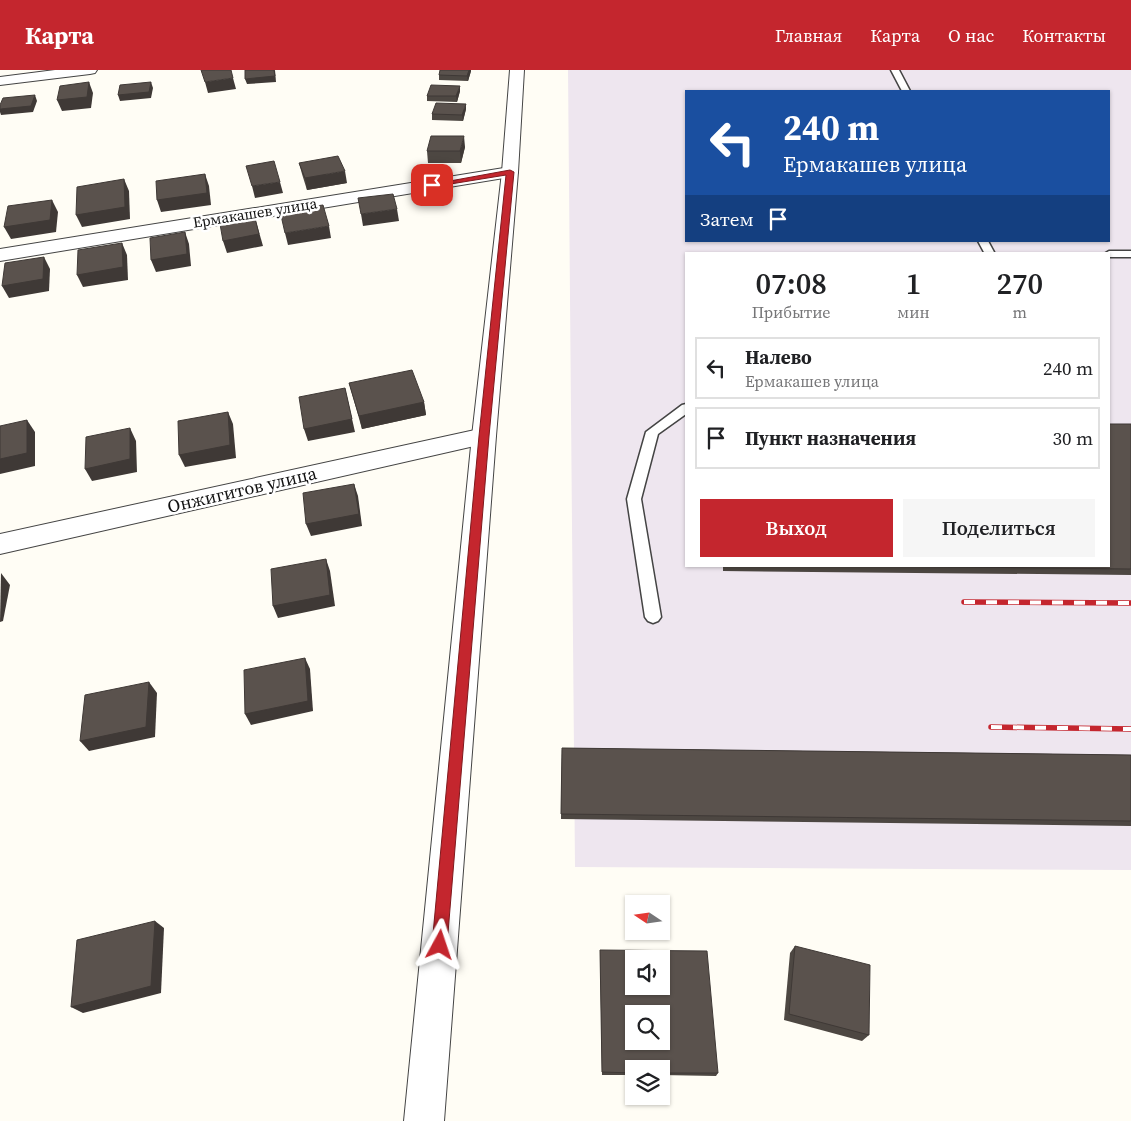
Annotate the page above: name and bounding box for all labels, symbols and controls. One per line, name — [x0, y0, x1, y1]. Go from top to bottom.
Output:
text: Карта — [25, 19, 94, 52]
text: Главная — [775, 23, 842, 48]
text: Карта — [870, 23, 920, 48]
text: О нас — [948, 23, 994, 48]
text: Контакты — [1022, 23, 1106, 48]
text: 240 m — [783, 104, 879, 152]
icon: left — [700, 110, 765, 175]
text: Ермакашев улица — [783, 149, 967, 179]
pin — [411, 164, 453, 206]
icon: arrive — [418, 171, 446, 199]
street label: Ермакашев улица — [191, 192, 319, 233]
icon: arrive — [764, 205, 792, 233]
text: Затем — [700, 206, 754, 232]
text: 07:08 — [755, 263, 827, 304]
text: 1 — [906, 263, 921, 304]
text: 270 — [996, 263, 1043, 304]
text: Прибытие — [752, 301, 831, 323]
text: мин — [897, 301, 930, 323]
text: m — [1013, 301, 1027, 323]
text: Налево — [745, 344, 812, 370]
icon: left — [702, 354, 730, 382]
text: 240 m — [1043, 355, 1093, 381]
text: Ермакашев улица — [745, 370, 879, 392]
icon: arrive — [702, 424, 730, 452]
text: Пункт назначения — [745, 425, 916, 451]
text: 30 m — [1052, 425, 1093, 451]
street label: Онжигитов улица — [165, 460, 320, 519]
button: Выход — [700, 499, 893, 557]
button: Поделиться — [903, 499, 1095, 557]
north arrow — [625, 895, 670, 940]
map controls — [625, 895, 670, 1105]
position arrow — [413, 918, 465, 970]
button: sound — [625, 950, 670, 995]
button: search — [625, 1005, 670, 1050]
button: layers — [625, 1060, 670, 1105]

